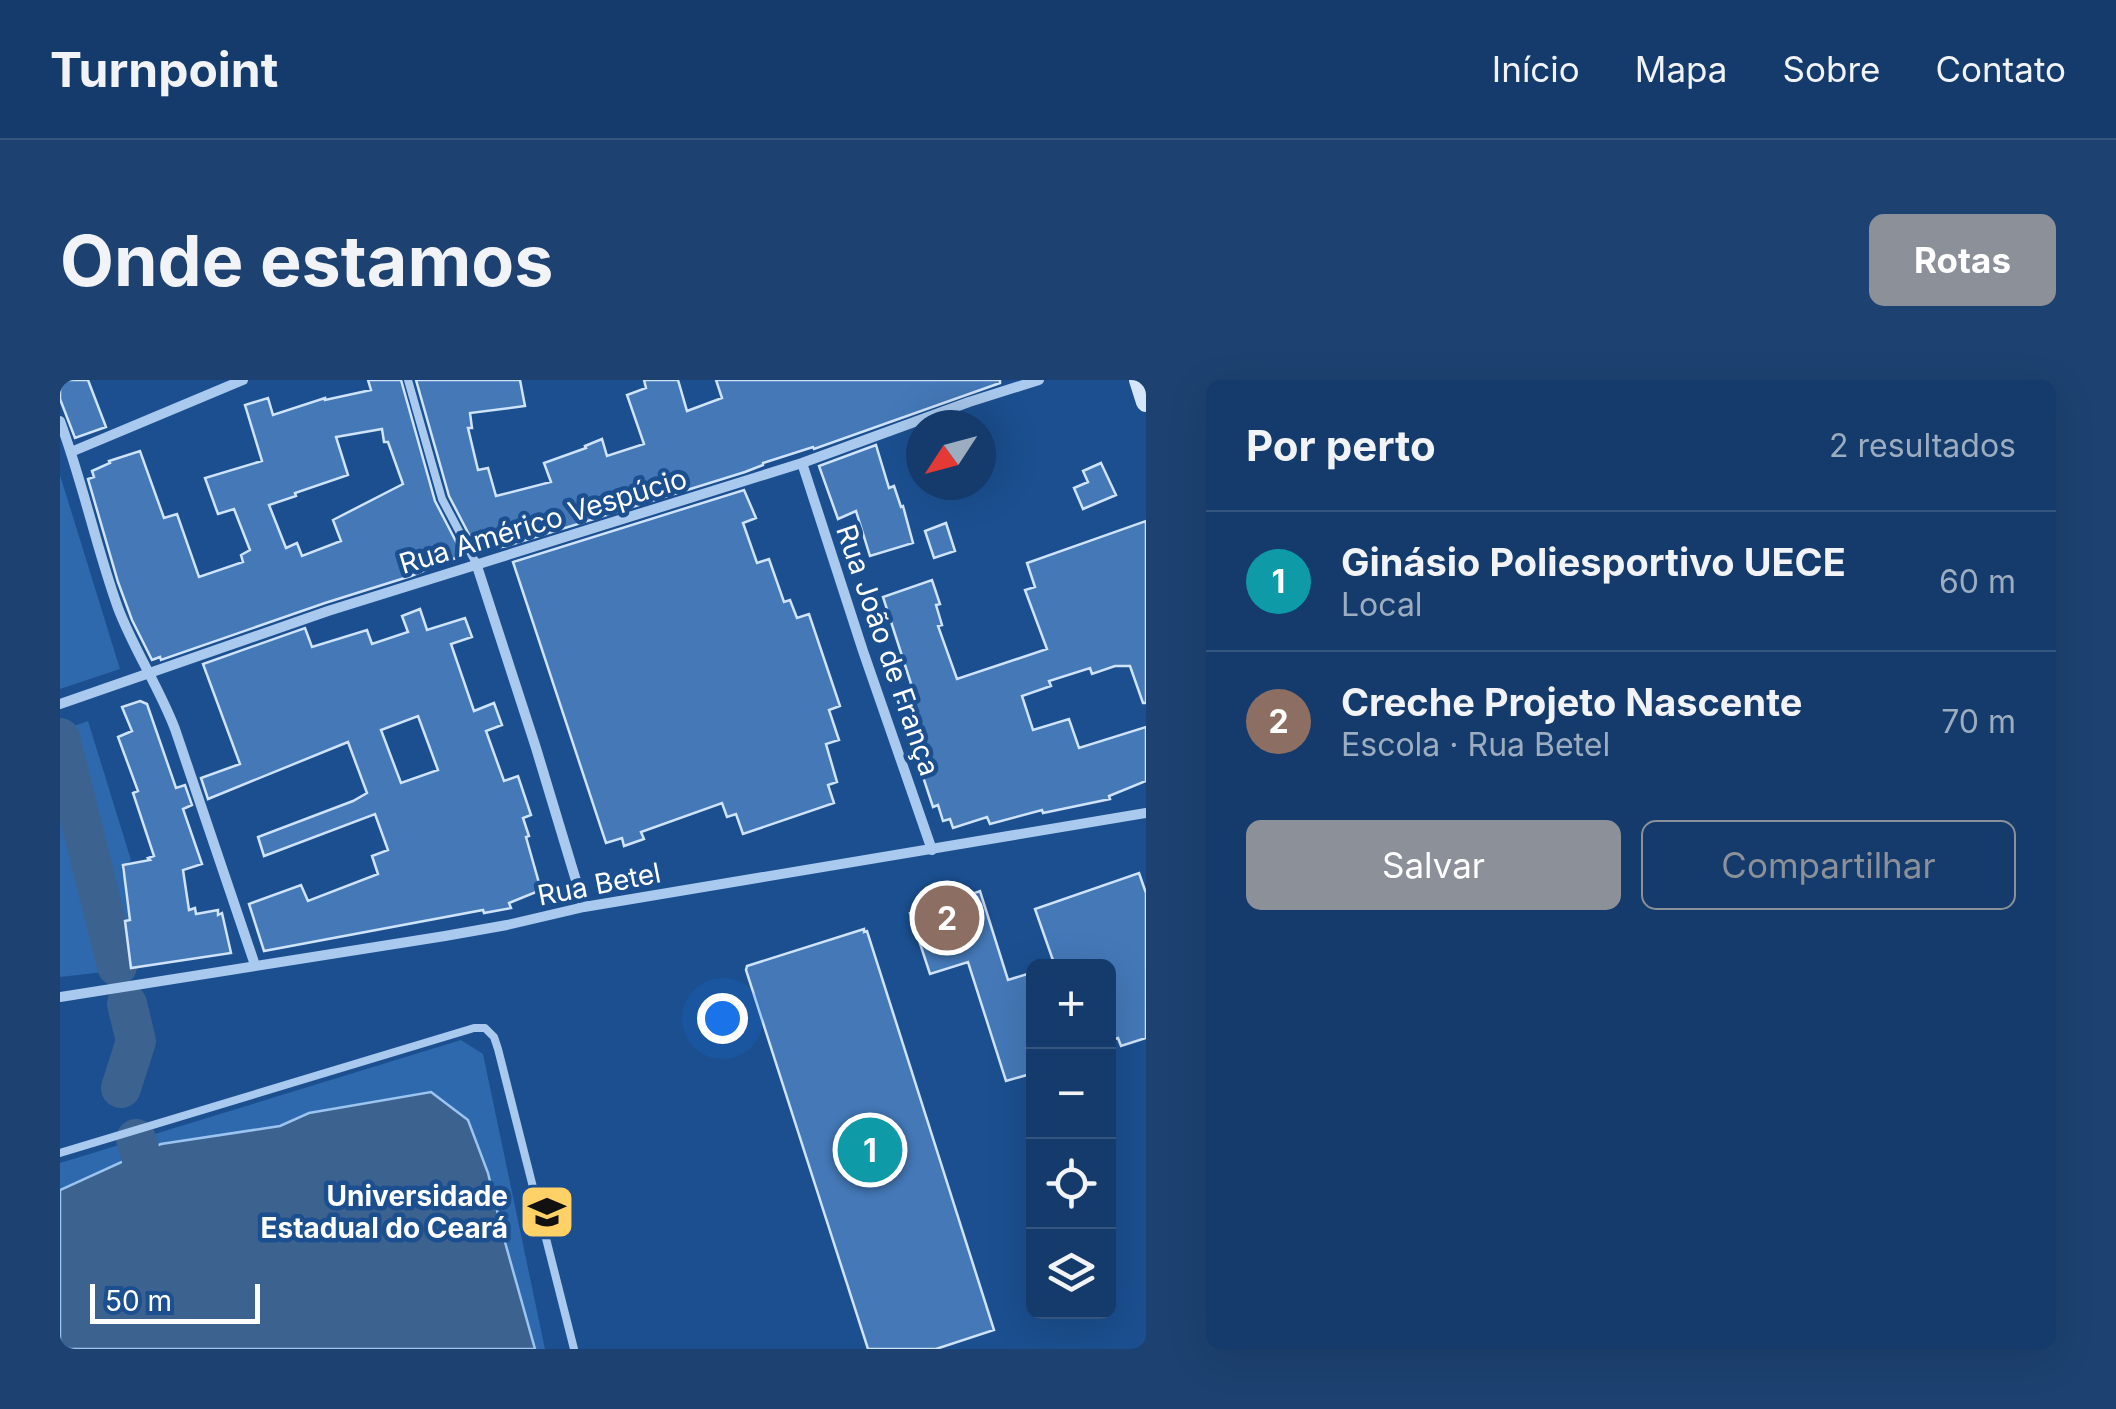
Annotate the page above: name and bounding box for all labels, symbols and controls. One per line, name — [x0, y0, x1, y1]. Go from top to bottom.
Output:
text: Turnpoint — [50, 40, 278, 99]
text: Início — [1492, 48, 1580, 90]
text: Mapa — [1635, 48, 1728, 90]
text: Sobre — [1783, 48, 1880, 90]
text: Contato — [1935, 48, 2066, 90]
button: Rotas — [1869, 214, 2056, 306]
text: Onde estamos — [60, 218, 553, 303]
north arrow — [906, 410, 996, 500]
text: Por perto — [1246, 420, 1436, 471]
text: 2 resultados — [1829, 426, 2016, 465]
street label: Rua Américo Vespúcio — [395, 461, 691, 581]
street label: Rua João de França — [829, 520, 947, 780]
text: Ginásio Poliesportivo UECE — [1341, 539, 1846, 585]
text: 1 — [1272, 562, 1285, 601]
text: 60 m — [1939, 562, 2016, 601]
text: Local — [1341, 585, 1423, 624]
text: Creche Projeto Nascente — [1341, 679, 1802, 725]
text: 2 — [1268, 702, 1289, 741]
text: 70 m — [1941, 702, 2016, 741]
text: Escola · Rua Betel — [1341, 725, 1610, 764]
button: Salvar — [1246, 820, 1621, 910]
button: Compartilhar — [1641, 820, 2016, 910]
street label: Rua Betel — [534, 855, 664, 913]
pin: 2 — [914, 880, 980, 956]
map controls — [1026, 959, 1116, 1319]
button: + — [1026, 959, 1116, 1049]
your location — [697, 993, 748, 1044]
button: − — [1026, 1049, 1116, 1139]
pin: 1 — [838, 1112, 902, 1188]
button: locate — [1026, 1139, 1116, 1229]
place label: Universidade Estadual do Ceará — [260, 1179, 508, 1245]
school or university icon: Universidade Estadual do Ceará — [517, 1182, 577, 1242]
button: layers — [1026, 1229, 1116, 1319]
scale bar — [90, 1279, 260, 1324]
text: 50 m — [105, 1284, 172, 1318]

